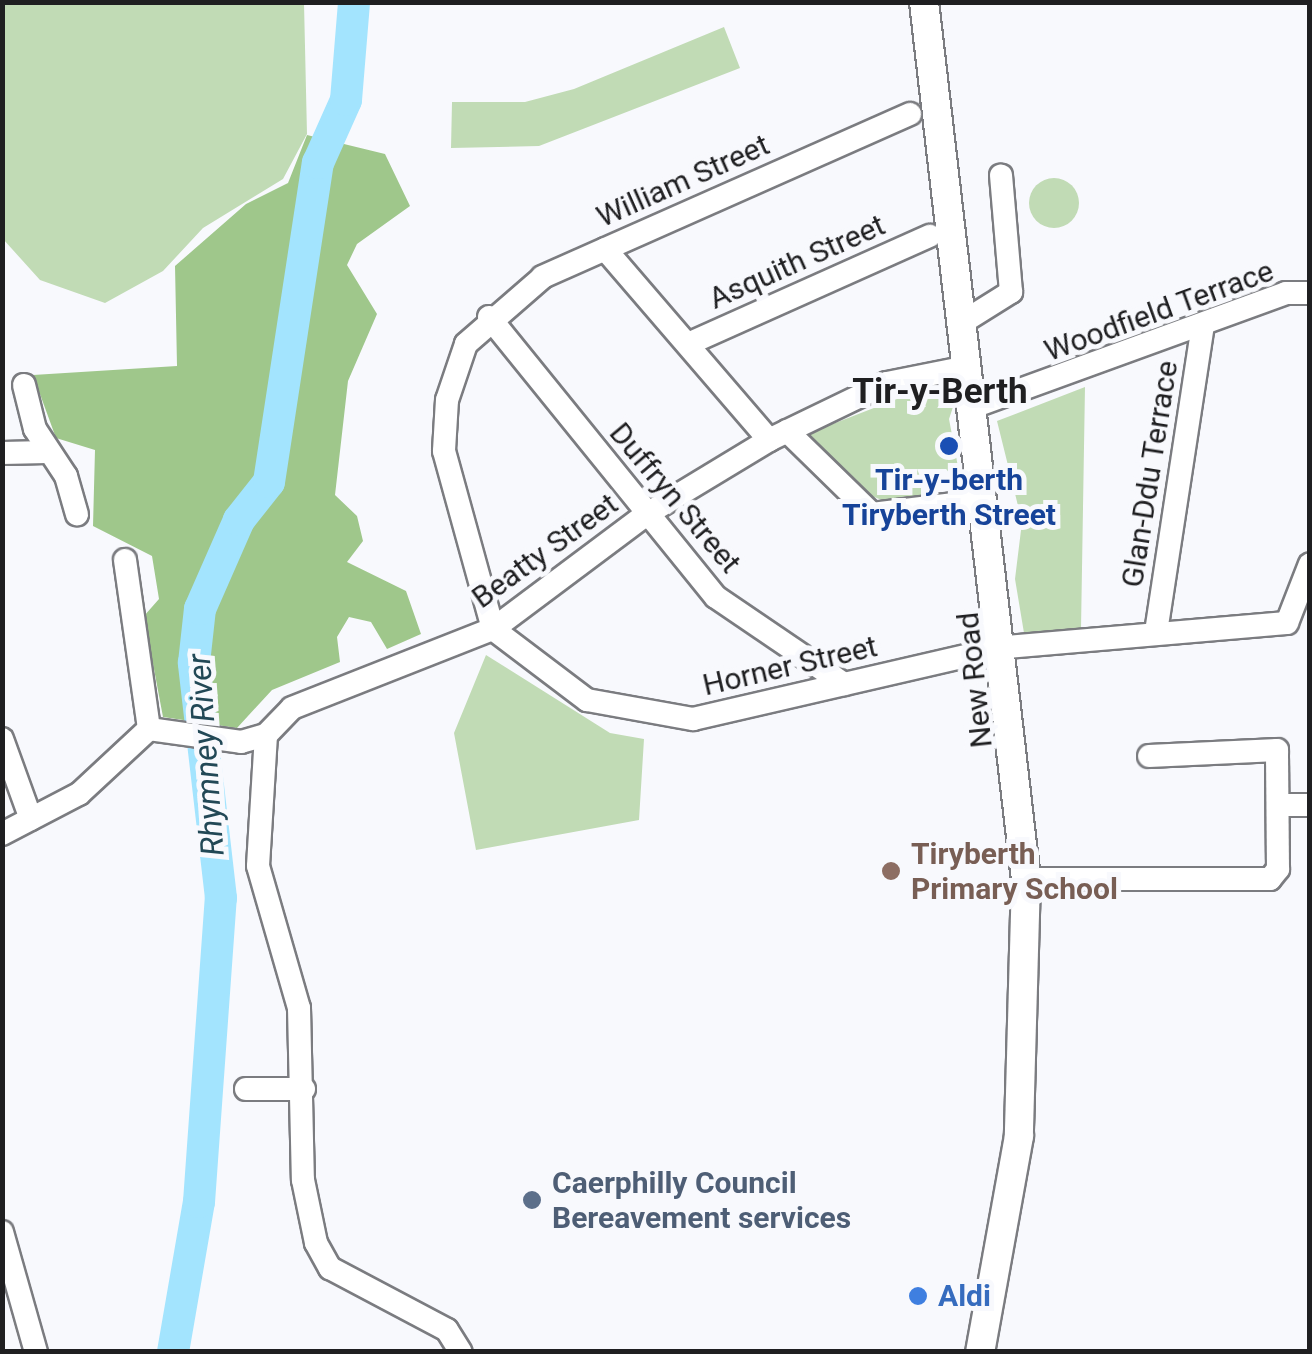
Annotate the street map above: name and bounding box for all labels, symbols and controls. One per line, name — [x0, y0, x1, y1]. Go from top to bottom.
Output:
street label: William Street — [591, 127, 775, 235]
street label: Asquith Street — [703, 207, 891, 317]
street label: Woodfield Terrace — [1039, 253, 1279, 369]
street label: Glan-Ddu Terrace — [1114, 358, 1186, 590]
district label: Tir-y-Berth — [852, 371, 1028, 413]
street label: Duffryn Street — [602, 416, 748, 580]
marker: Tir-y-berth Tiryberth Street — [938, 435, 960, 457]
place label: Tir-y-berth Tiryberth Street — [842, 462, 1056, 532]
street label: Beatty Street — [465, 486, 625, 616]
street label: New Road — [950, 610, 1000, 750]
street label: Horner Street — [699, 628, 881, 704]
water label: Rhymney River — [180, 653, 232, 857]
place label: Tiryberth Primary School — [911, 836, 1118, 906]
marker: Tiryberth Primary School — [880, 860, 902, 882]
place label: Caerphilly Council Bereavement services — [552, 1165, 851, 1236]
marker: Caerphilly Council Bereavement services — [521, 1189, 543, 1211]
place label: Aldi — [938, 1278, 991, 1314]
marker: Aldi — [907, 1285, 929, 1307]

